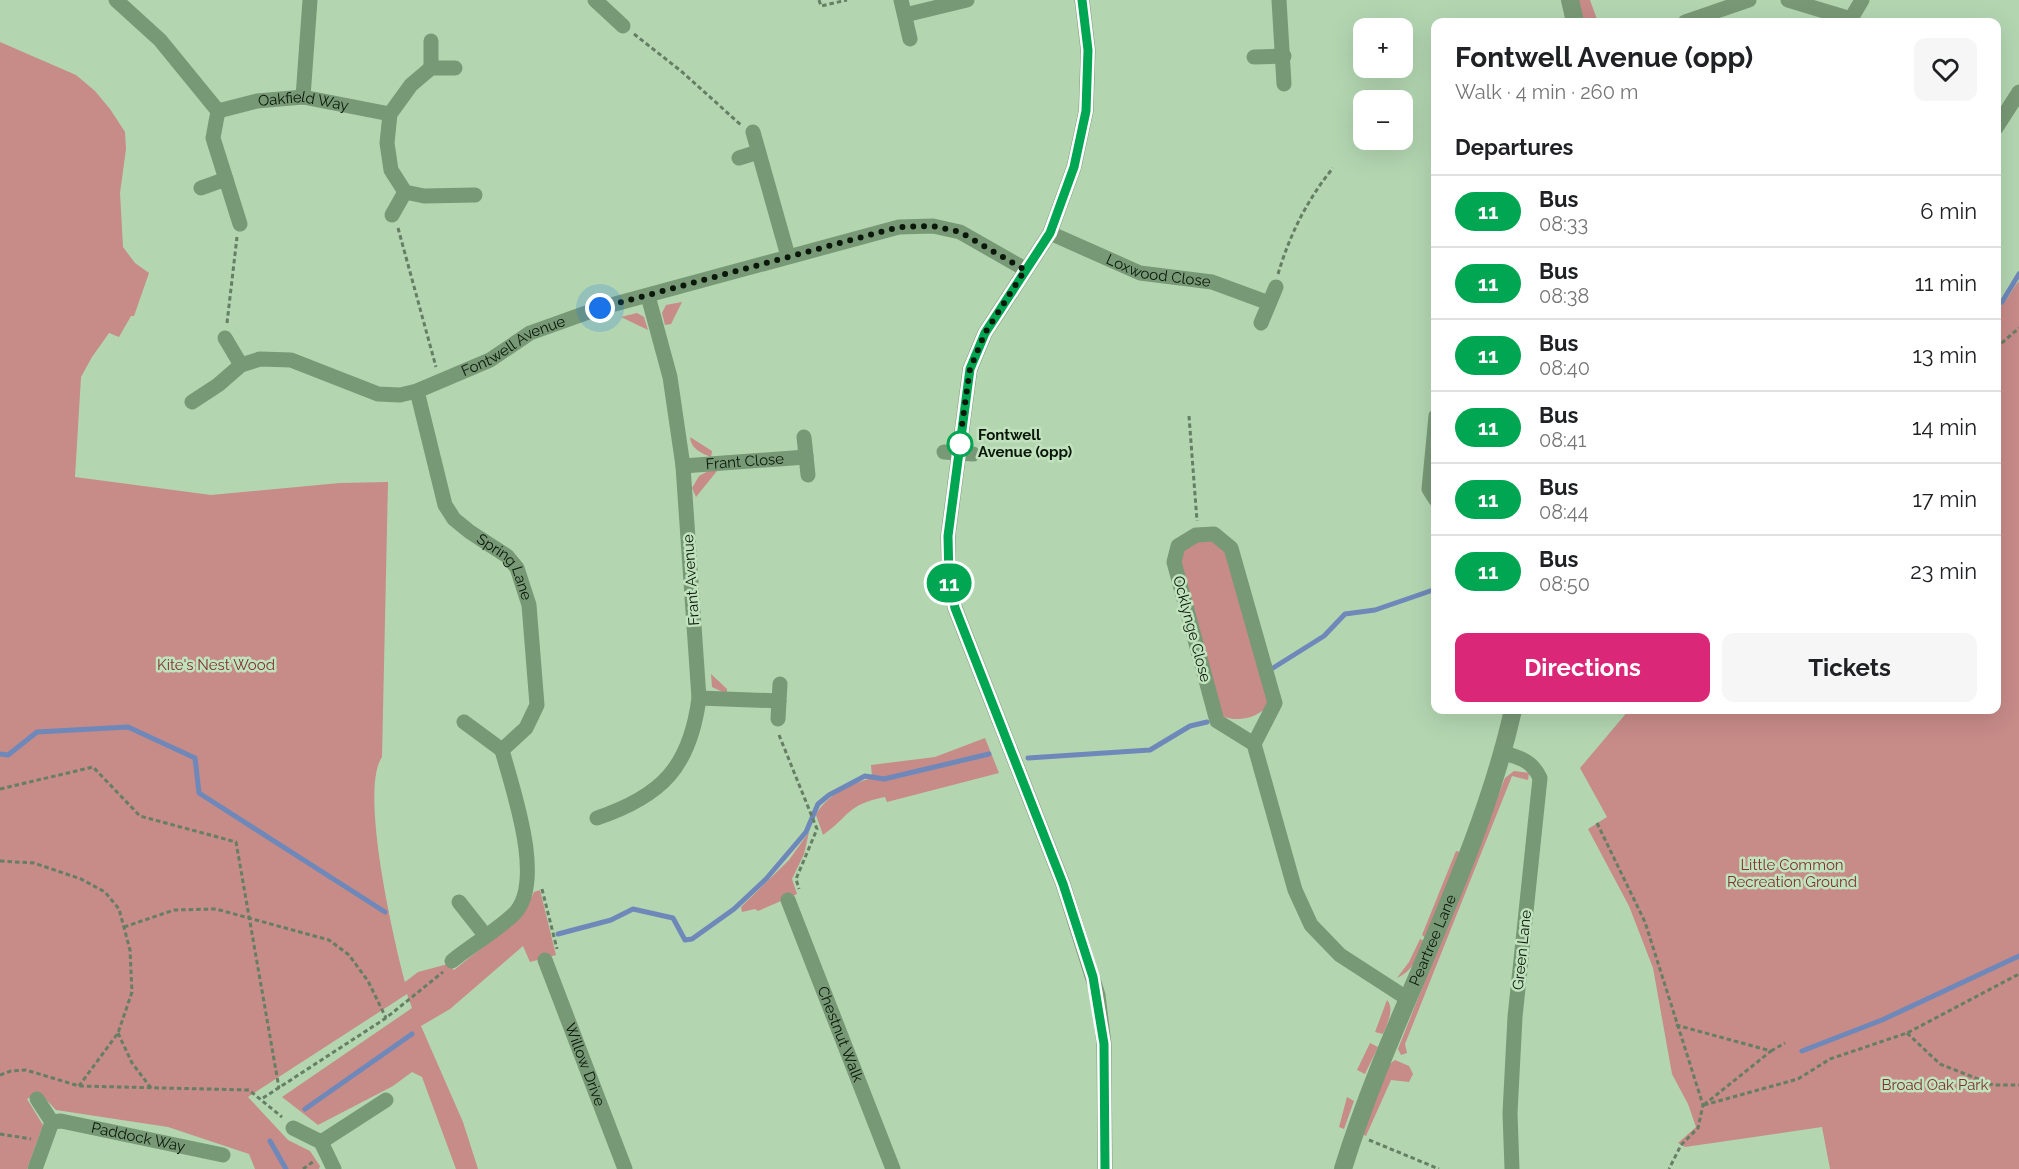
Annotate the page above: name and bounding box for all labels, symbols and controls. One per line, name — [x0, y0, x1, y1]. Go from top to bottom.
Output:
map controls — [1353, 18, 1413, 150]
button: + — [1353, 18, 1413, 78]
button: heart — [1914, 38, 1977, 101]
text: Fontwell Avenue (opp) — [1455, 41, 1753, 74]
text: Walk · 4 min · 260 m — [1455, 80, 1638, 104]
street label: Oakfield Way — [257, 88, 350, 115]
button: − — [1353, 90, 1413, 150]
text: Departures — [1455, 134, 1573, 160]
text: Bus — [1539, 186, 1578, 212]
text: 6 min — [1920, 198, 1977, 224]
text: 11 — [1478, 199, 1498, 224]
text: 08:33 — [1539, 212, 1588, 236]
street label: Loxwood Close — [1103, 250, 1212, 291]
text: Bus — [1539, 258, 1578, 284]
text: 11 min — [1915, 270, 1977, 296]
text: 11 — [1478, 271, 1498, 296]
text: 08:38 — [1539, 284, 1589, 308]
your location — [585, 293, 615, 323]
street label: Fontwell Avenue — [458, 312, 568, 380]
text: Bus — [1539, 330, 1578, 356]
text: 13 min — [1912, 342, 1977, 368]
text: 11 — [1478, 343, 1498, 368]
text: 08:40 — [1539, 356, 1590, 380]
text: Bus — [1539, 402, 1578, 428]
text: 14 min — [1912, 414, 1977, 440]
text: 11 — [1478, 415, 1498, 440]
place label: Fontwell Avenue (opp) — [978, 426, 1073, 461]
text: 08:41 — [1539, 428, 1586, 452]
marker: Fontwell Avenue (opp) — [947, 431, 973, 457]
street label: Frant Close — [705, 450, 785, 473]
text: Bus — [1539, 474, 1578, 500]
text: 17 min — [1912, 486, 1977, 512]
text: 11 — [1478, 487, 1498, 512]
text: 08:44 — [1539, 500, 1589, 524]
street label: Spring Lane — [473, 530, 536, 603]
street label: Frant Avenue — [679, 534, 703, 626]
text: Bus — [1539, 546, 1578, 572]
text: 23 min — [1910, 558, 1977, 584]
text: 11 — [1478, 559, 1498, 584]
line badge: 11 — [922, 564, 976, 602]
text: 11 — [939, 571, 959, 596]
text: 08:50 — [1539, 572, 1590, 596]
street label: Ocklynge Close — [1169, 574, 1215, 684]
button: Directions — [1455, 633, 1710, 702]
button: Tickets — [1722, 633, 1977, 702]
park label: Kite's Nest Wood — [157, 656, 275, 674]
park label: Little Common Recreation Ground — [1727, 856, 1857, 891]
street label: Peartree Lane — [1405, 892, 1460, 988]
street label: Green Lane — [1509, 909, 1535, 991]
street label: Chestnut Walk — [814, 984, 867, 1085]
street label: Willow Drive — [561, 1021, 609, 1109]
park label: Broad Oak Park — [1881, 1076, 1989, 1094]
street label: Paddock Way — [90, 1119, 187, 1156]

